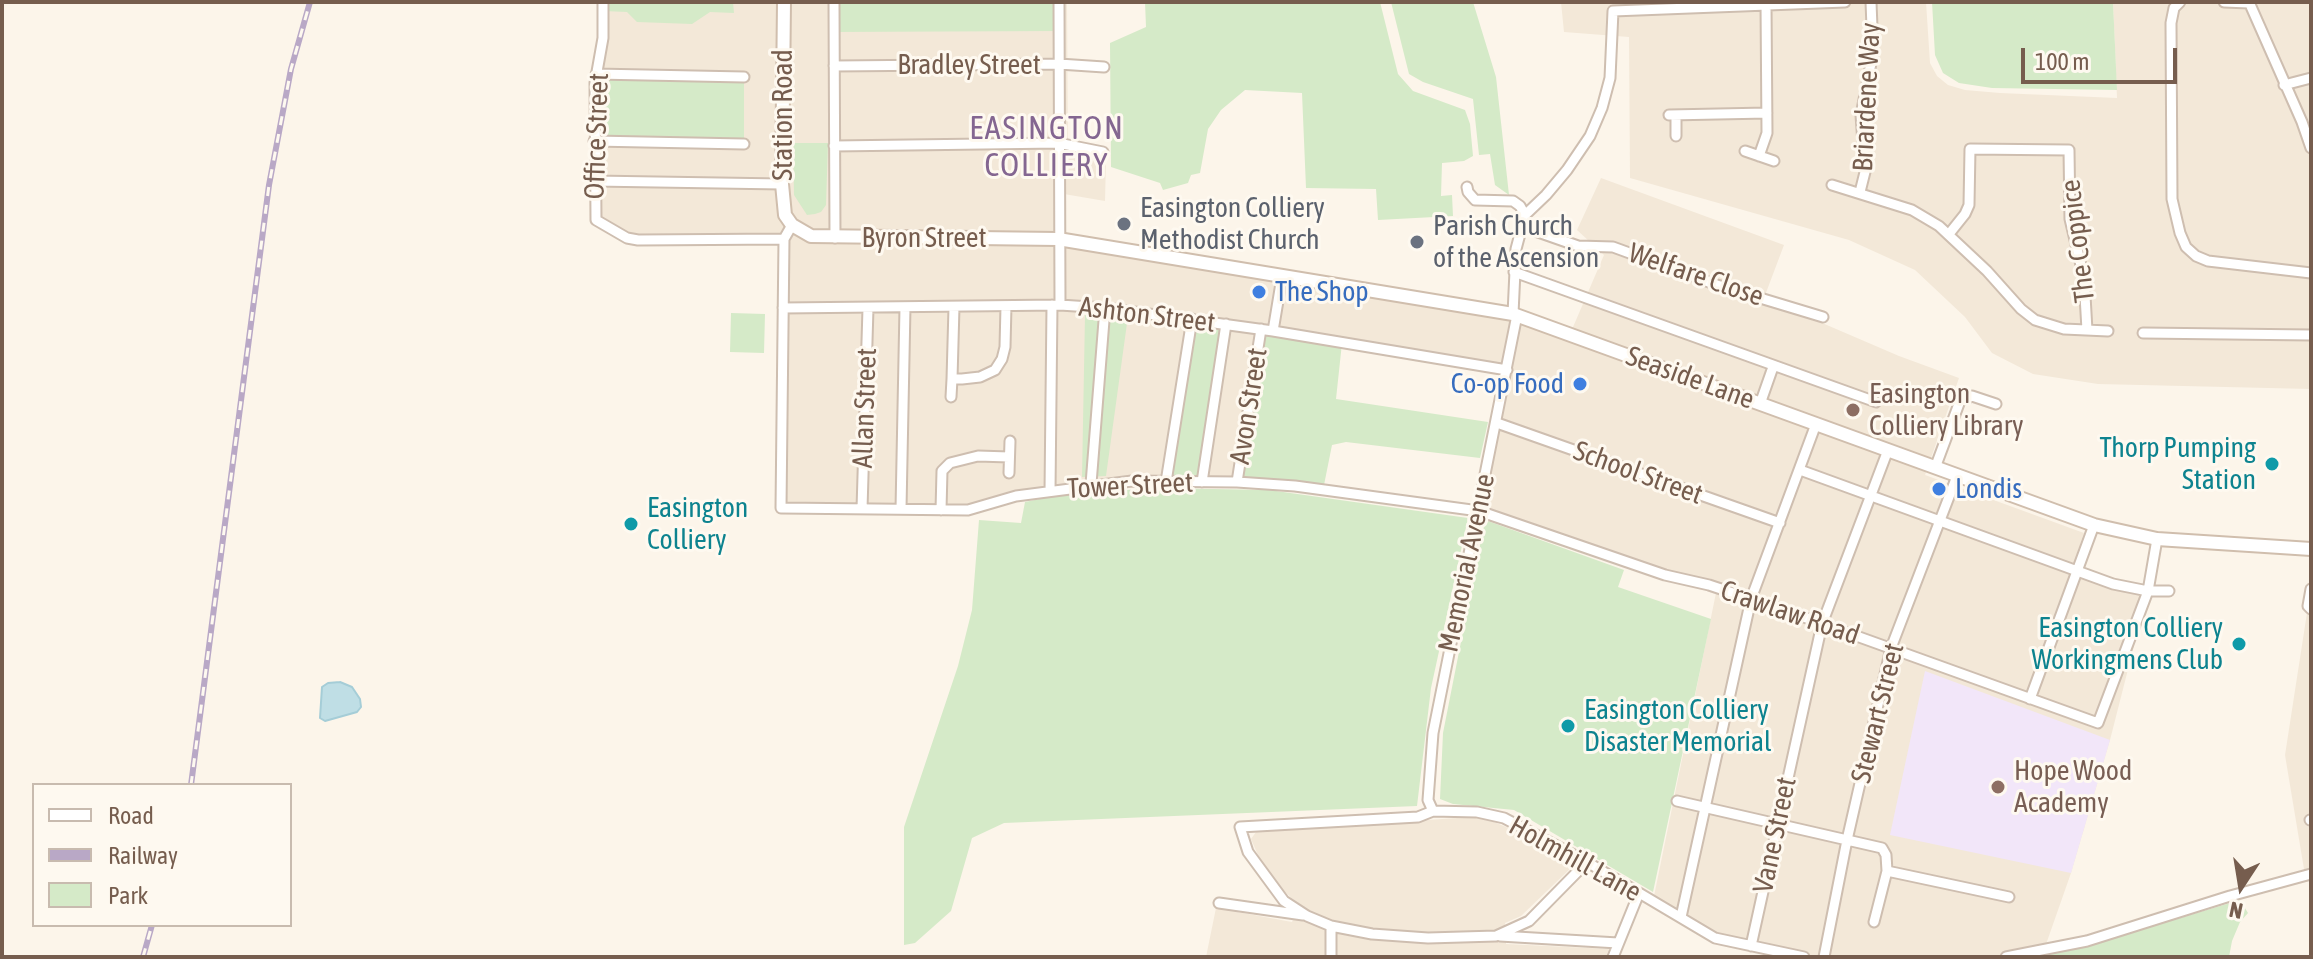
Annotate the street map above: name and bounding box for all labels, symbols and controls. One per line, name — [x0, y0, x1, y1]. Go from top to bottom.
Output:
street label: Briardene Way — [1846, 22, 1888, 172]
scale bar — [2025, 32, 2181, 82]
street label: Bradley Street — [897, 48, 1041, 82]
text: 100 m — [2035, 48, 2089, 75]
street label: Station Road — [766, 49, 800, 181]
street label: Office Street — [578, 72, 616, 200]
district label: EASINGTON COLLIERY — [969, 110, 1125, 185]
street label: The Coppice — [2054, 178, 2102, 304]
place label: Easington Colliery Methodist Church — [1140, 191, 1325, 257]
place label: Parish Church of the Ascension — [1433, 209, 1599, 275]
marker: Easington Colliery Methodist Church — [1115, 215, 1133, 233]
street label: Byron Street — [861, 221, 987, 255]
marker: Parish Church of the Ascension — [1408, 233, 1426, 251]
street label: Welfare Close — [1624, 236, 1768, 314]
place label: The Shop — [1275, 275, 1369, 309]
marker: The Shop — [1250, 283, 1268, 301]
street label: Ashton Street — [1077, 290, 1217, 340]
street label: Seaside Lane — [1621, 339, 1759, 417]
street label: Avon Street — [1223, 346, 1275, 466]
street label: Allan Street — [846, 347, 884, 469]
place label: Co-op Food — [1451, 367, 1564, 401]
marker: Co-op Food — [1571, 375, 1589, 393]
place label: Easington Colliery Library — [1869, 377, 2023, 443]
marker: Easington Colliery Library — [1844, 401, 1862, 419]
place label: Thorp Pumping Station — [2099, 431, 2256, 497]
street label: School Street — [1569, 434, 1707, 512]
marker: Thorp Pumping Station — [2263, 455, 2281, 473]
street label: Tower Street — [1066, 466, 1194, 506]
street label: Memorial Avenue — [1432, 471, 1502, 655]
place label: Londis — [1955, 472, 2022, 506]
marker: Londis — [1930, 480, 1948, 498]
place label: Easington Colliery — [647, 491, 748, 557]
marker: Easington Colliery — [622, 515, 640, 533]
street label: Crawlaw Road — [1716, 574, 1864, 652]
place label: Easington Colliery Workingmens Club — [2032, 611, 2223, 677]
marker: Easington Colliery Workingmens Club — [2230, 635, 2248, 653]
street label: Stewart Street — [1844, 640, 1912, 786]
place label: Easington Colliery Disaster Memorial — [1584, 693, 1771, 759]
marker: Easington Colliery Disaster Memorial — [1559, 717, 1577, 735]
place label: Hope Wood Academy — [2014, 754, 2132, 820]
street label: Vane Street — [1746, 774, 1804, 896]
marker: Hope Wood Academy — [1989, 778, 2007, 796]
legend — [32, 783, 292, 927]
text: Road — [108, 802, 154, 829]
street label: Holmhill Lane — [1503, 809, 1647, 909]
text: Railway — [108, 842, 178, 869]
north arrow — [2201, 847, 2281, 927]
text: Park — [108, 882, 148, 909]
text: N — [2227, 896, 2245, 925]

